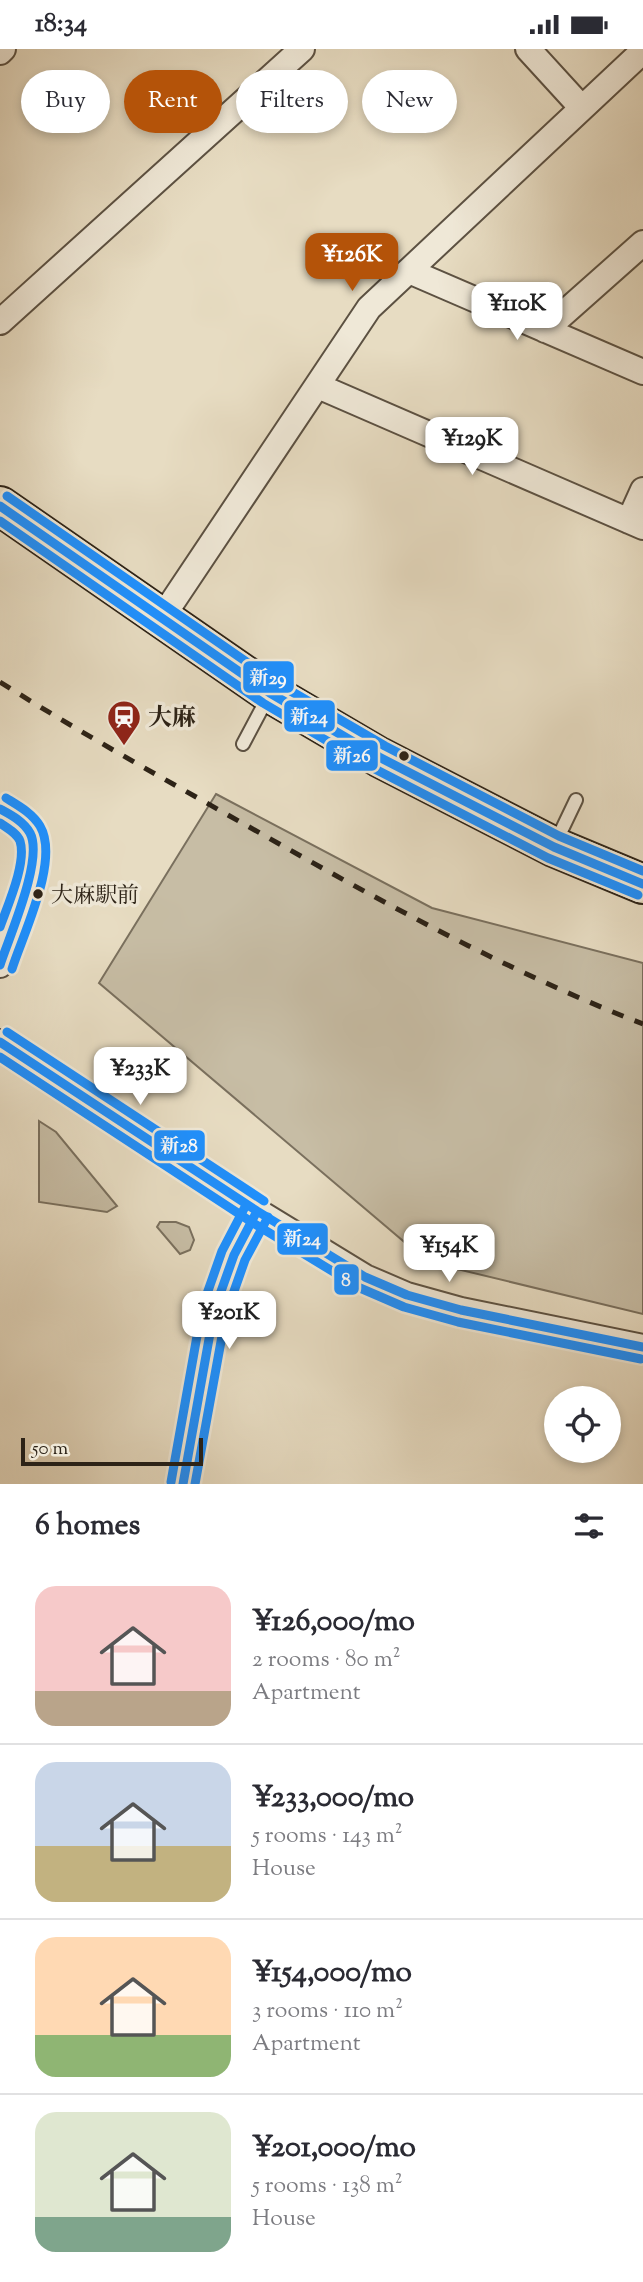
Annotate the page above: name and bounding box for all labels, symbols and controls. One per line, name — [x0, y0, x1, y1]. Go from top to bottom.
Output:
text: 18:34 — [35, 6, 87, 43]
chip: Buy — [21, 70, 110, 133]
chip: Rent — [124, 70, 222, 133]
chip: Filters — [236, 70, 348, 133]
chip: New — [362, 70, 457, 133]
pin: ¥126K — [303, 233, 401, 293]
text: ¥126K — [321, 239, 383, 272]
pin: ¥110K — [468, 282, 566, 342]
text: ¥110K — [487, 288, 547, 321]
pin: ¥129K — [423, 417, 521, 477]
text: ¥129K — [441, 423, 503, 456]
line badge: 新29 — [242, 660, 295, 694]
text: 新29 — [249, 666, 287, 693]
station icon: 大麻 — [105, 698, 143, 747]
line badge: 新24 — [283, 699, 336, 733]
place label: 大麻 — [148, 702, 196, 736]
text: 新24 — [290, 705, 328, 732]
line badge: 新26 — [325, 739, 379, 772]
text: 新26 — [333, 744, 371, 771]
unlabelled marker — [397, 749, 411, 763]
place label: 大麻駅前 — [51, 881, 139, 913]
marker: 大麻駅前 — [31, 887, 45, 901]
pin: ¥233K — [91, 1047, 189, 1107]
text: ¥233K — [110, 1053, 170, 1086]
line badge: 新28 — [153, 1129, 206, 1162]
text: 新28 — [160, 1134, 198, 1161]
line badge: 新24 — [276, 1222, 329, 1256]
pin: ¥154K — [400, 1225, 498, 1284]
text: 新24 — [283, 1227, 321, 1254]
text: ¥154K — [420, 1230, 478, 1263]
line badge: 8 — [333, 1263, 360, 1296]
text: 8 — [341, 1268, 351, 1295]
pin: ¥201K — [180, 1291, 278, 1351]
text: ¥201K — [198, 1297, 260, 1330]
map controls — [544, 1386, 621, 1463]
button: locate — [544, 1386, 621, 1463]
scale bar — [21, 1435, 203, 1467]
text: 50 m — [32, 1436, 68, 1463]
text: 6 homes — [35, 1505, 140, 1548]
icon: filters — [570, 1507, 608, 1545]
text: ¥126,000/mo — [252, 1601, 415, 1644]
icon: home — [91, 1614, 175, 1698]
text: 2 rooms · 80 m² — [252, 1644, 400, 1677]
text: Apartment — [252, 1677, 361, 1710]
text: ¥233,000/mo — [252, 1777, 414, 1820]
icon: home — [91, 1790, 175, 1874]
text: 5 rooms · 143 m² — [252, 1820, 403, 1853]
text: House — [252, 1853, 316, 1886]
text: ¥154,000/mo — [252, 1952, 412, 1995]
icon: home — [91, 1965, 175, 2049]
text: 3 rooms · 110 m² — [252, 1995, 403, 2028]
text: Apartment — [252, 2028, 361, 2061]
text: ¥201,000/mo — [252, 2127, 416, 2170]
icon: home — [91, 2140, 175, 2224]
text: 5 rooms · 138 m² — [252, 2170, 403, 2203]
text: House — [252, 2203, 316, 2236]

